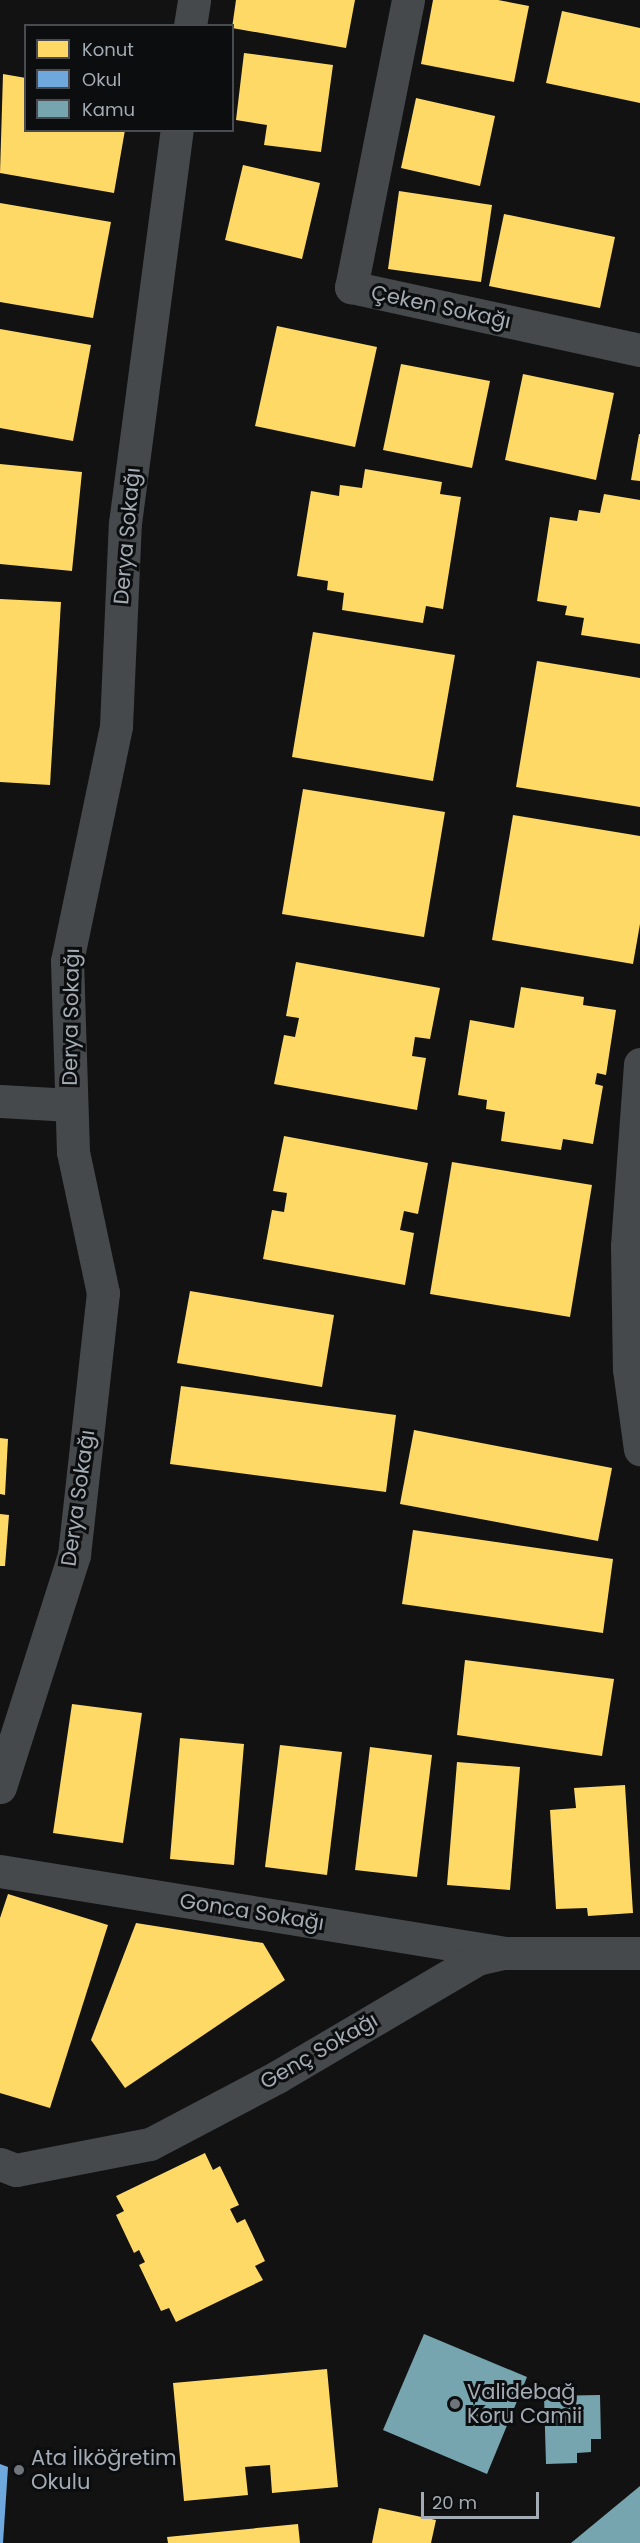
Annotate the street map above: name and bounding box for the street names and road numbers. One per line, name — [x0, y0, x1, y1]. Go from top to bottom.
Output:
street label: Çeken Sokağı — [369, 280, 513, 334]
street label: Derya Sokağı — [108, 466, 146, 606]
street label: Derya Sokağı — [57, 948, 85, 1086]
street label: Derya Sokağı — [56, 1428, 100, 1568]
street label: Gonca Sokağı — [178, 1888, 326, 1936]
street label: Genç Sokağı — [256, 2007, 382, 2095]

